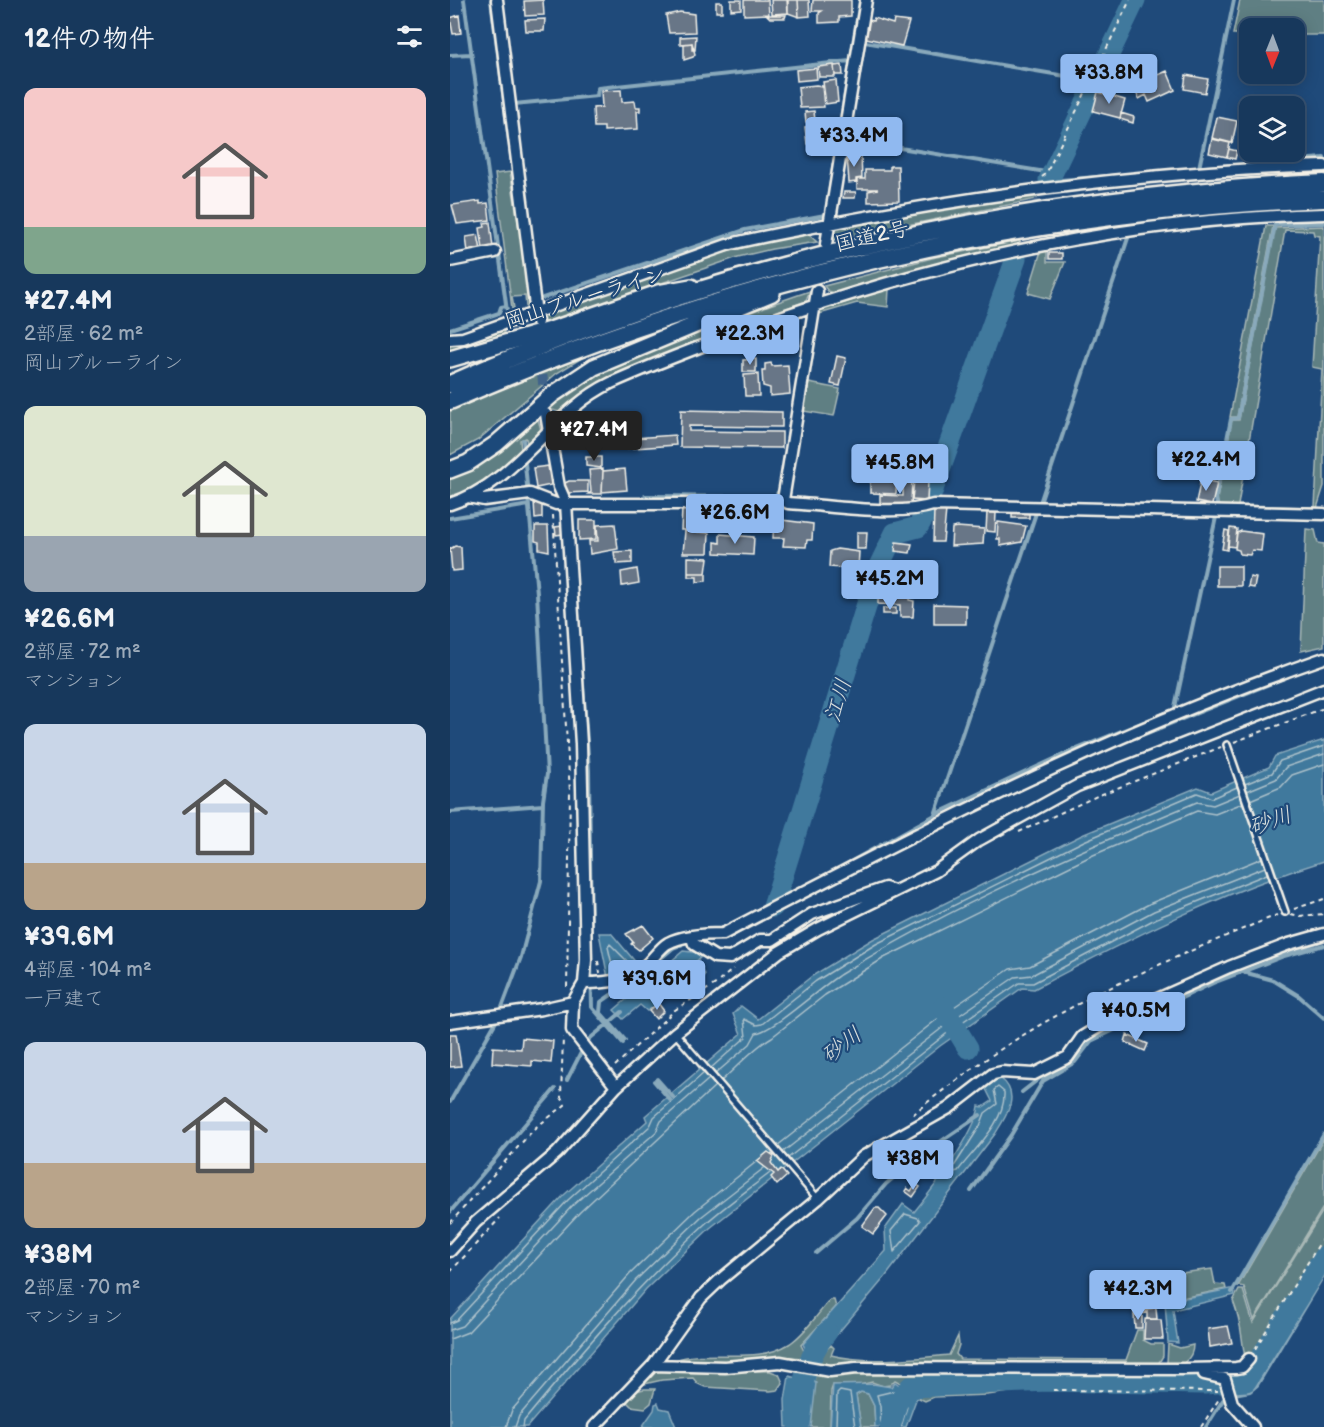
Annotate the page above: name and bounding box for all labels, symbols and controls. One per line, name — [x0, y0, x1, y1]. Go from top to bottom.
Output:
north arrow — [1239, 18, 1305, 84]
map controls — [1239, 18, 1305, 162]
icon: filters — [393, 20, 426, 53]
text: 12件の物件 — [24, 24, 155, 55]
pin: ¥33.8M — [1060, 54, 1158, 105]
text: ¥33.8M — [1074, 61, 1144, 85]
button: layers — [1239, 96, 1305, 162]
pin: ¥33.4M — [805, 117, 903, 168]
text: ¥33.4M — [819, 124, 889, 148]
icon: home — [171, 127, 279, 235]
street label: 国道2号 — [833, 216, 912, 257]
street label: 岡山ブルーライン — [502, 261, 669, 334]
text: ¥27.4M — [24, 286, 113, 317]
pin: ¥22.3M — [701, 315, 799, 366]
text: 2部屋 · 62 m² — [24, 322, 143, 346]
text: ¥22.3M — [715, 322, 785, 346]
text: 岡山ブルーライン — [24, 351, 183, 375]
pin: ¥27.4M — [545, 411, 643, 462]
text: ¥27.4M — [560, 418, 628, 442]
pin: ¥22.4M — [1157, 441, 1255, 492]
pin: ¥45.8M — [851, 444, 949, 495]
icon: home — [171, 445, 279, 553]
text: ¥22.4M — [1171, 448, 1241, 472]
text: ¥45.8M — [865, 451, 935, 475]
pin: ¥26.6M — [686, 494, 784, 545]
text: ¥26.6M — [700, 501, 770, 525]
pin: ¥45.2M — [841, 560, 939, 611]
text: ¥45.2M — [855, 567, 925, 591]
text: ¥26.6M — [24, 604, 115, 635]
text: 2部屋 · 72 m² — [24, 640, 141, 664]
text: マンション — [24, 669, 123, 693]
water label: 江川 — [819, 675, 858, 725]
icon: home — [171, 763, 279, 871]
water label: 砂川 — [1245, 801, 1296, 841]
text: ¥39.6M — [24, 922, 114, 953]
text: 4部屋 · 104 m² — [24, 958, 152, 982]
pin: ¥39.6M — [608, 960, 706, 1011]
text: ¥39.6M — [622, 967, 692, 991]
text: 一戸建て — [24, 987, 104, 1011]
pin: ¥40.5M — [1087, 992, 1185, 1043]
text: ¥40.5M — [1101, 999, 1171, 1023]
water label: 砂川 — [816, 1021, 868, 1069]
icon: home — [171, 1081, 279, 1189]
pin: ¥38M — [877, 1140, 949, 1191]
text: ¥38M — [886, 1147, 940, 1171]
text: ¥38M — [24, 1240, 93, 1271]
pin: ¥42.3M — [1089, 1270, 1187, 1321]
text: 2部屋 · 70 m² — [24, 1276, 140, 1300]
text: ¥42.3M — [1103, 1277, 1173, 1301]
text: マンション — [24, 1305, 123, 1329]

